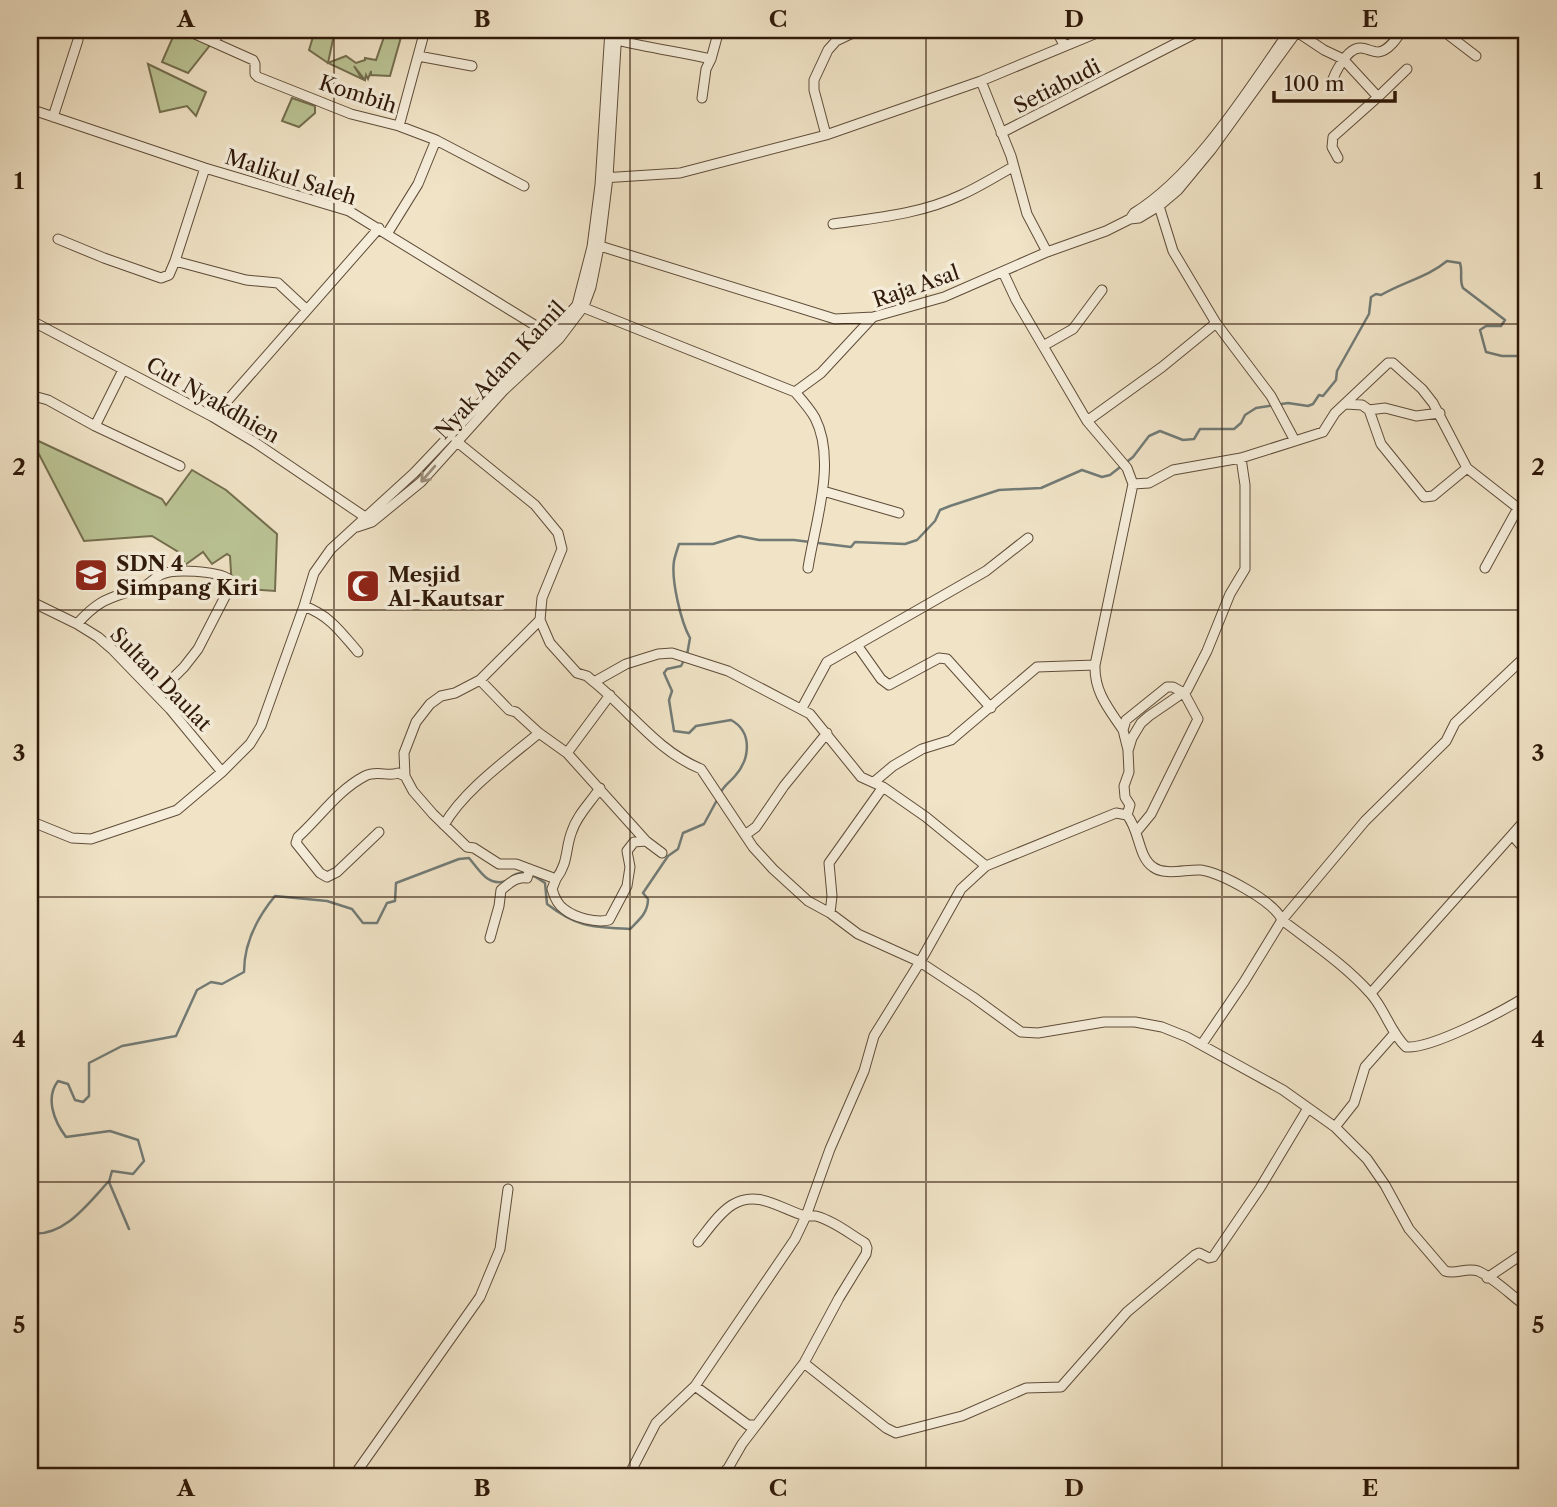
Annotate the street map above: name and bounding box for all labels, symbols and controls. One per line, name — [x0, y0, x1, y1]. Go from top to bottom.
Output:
text: A — [176, 5, 196, 33]
text: B — [473, 5, 491, 33]
text: C — [769, 5, 787, 33]
text: D — [1064, 5, 1084, 33]
text: E — [1362, 5, 1378, 33]
street label: Setiabudi — [1009, 54, 1105, 118]
scale bar — [1274, 60, 1394, 104]
street label: Kombih — [316, 70, 400, 118]
text: 100 m — [1284, 71, 1345, 96]
street label: Malikul Saleh — [222, 144, 360, 210]
text: 1 — [14, 167, 25, 195]
text: 1 — [1533, 167, 1544, 195]
street label: Raja Asal — [869, 260, 963, 312]
street label: Nyak Adam Kamil — [430, 296, 570, 444]
street label: Cut Nyakdhien — [142, 352, 284, 448]
text: 2 — [12, 453, 26, 481]
text: 2 — [1531, 453, 1545, 481]
one-way arrow — [420, 465, 436, 483]
place label: SDN 4 Simpang Kiri — [116, 551, 258, 600]
school or university icon: SDN 4 Simpang Kiri — [72, 556, 110, 594]
place label: Mesjid Al-Kautsar — [387, 562, 505, 611]
mosque icon: Mesjid Al-Kautsar — [344, 567, 382, 605]
street label: Sultan Daulat — [105, 622, 217, 737]
text: 3 — [13, 739, 26, 767]
text: 3 — [1532, 739, 1545, 767]
text: 4 — [12, 1025, 26, 1053]
text: 4 — [1531, 1025, 1545, 1053]
text: 5 — [13, 1311, 25, 1339]
text: 5 — [1532, 1311, 1544, 1339]
text: A — [176, 1474, 196, 1502]
text: B — [473, 1474, 491, 1502]
text: C — [769, 1474, 787, 1502]
text: D — [1064, 1474, 1084, 1502]
text: E — [1362, 1474, 1378, 1502]

